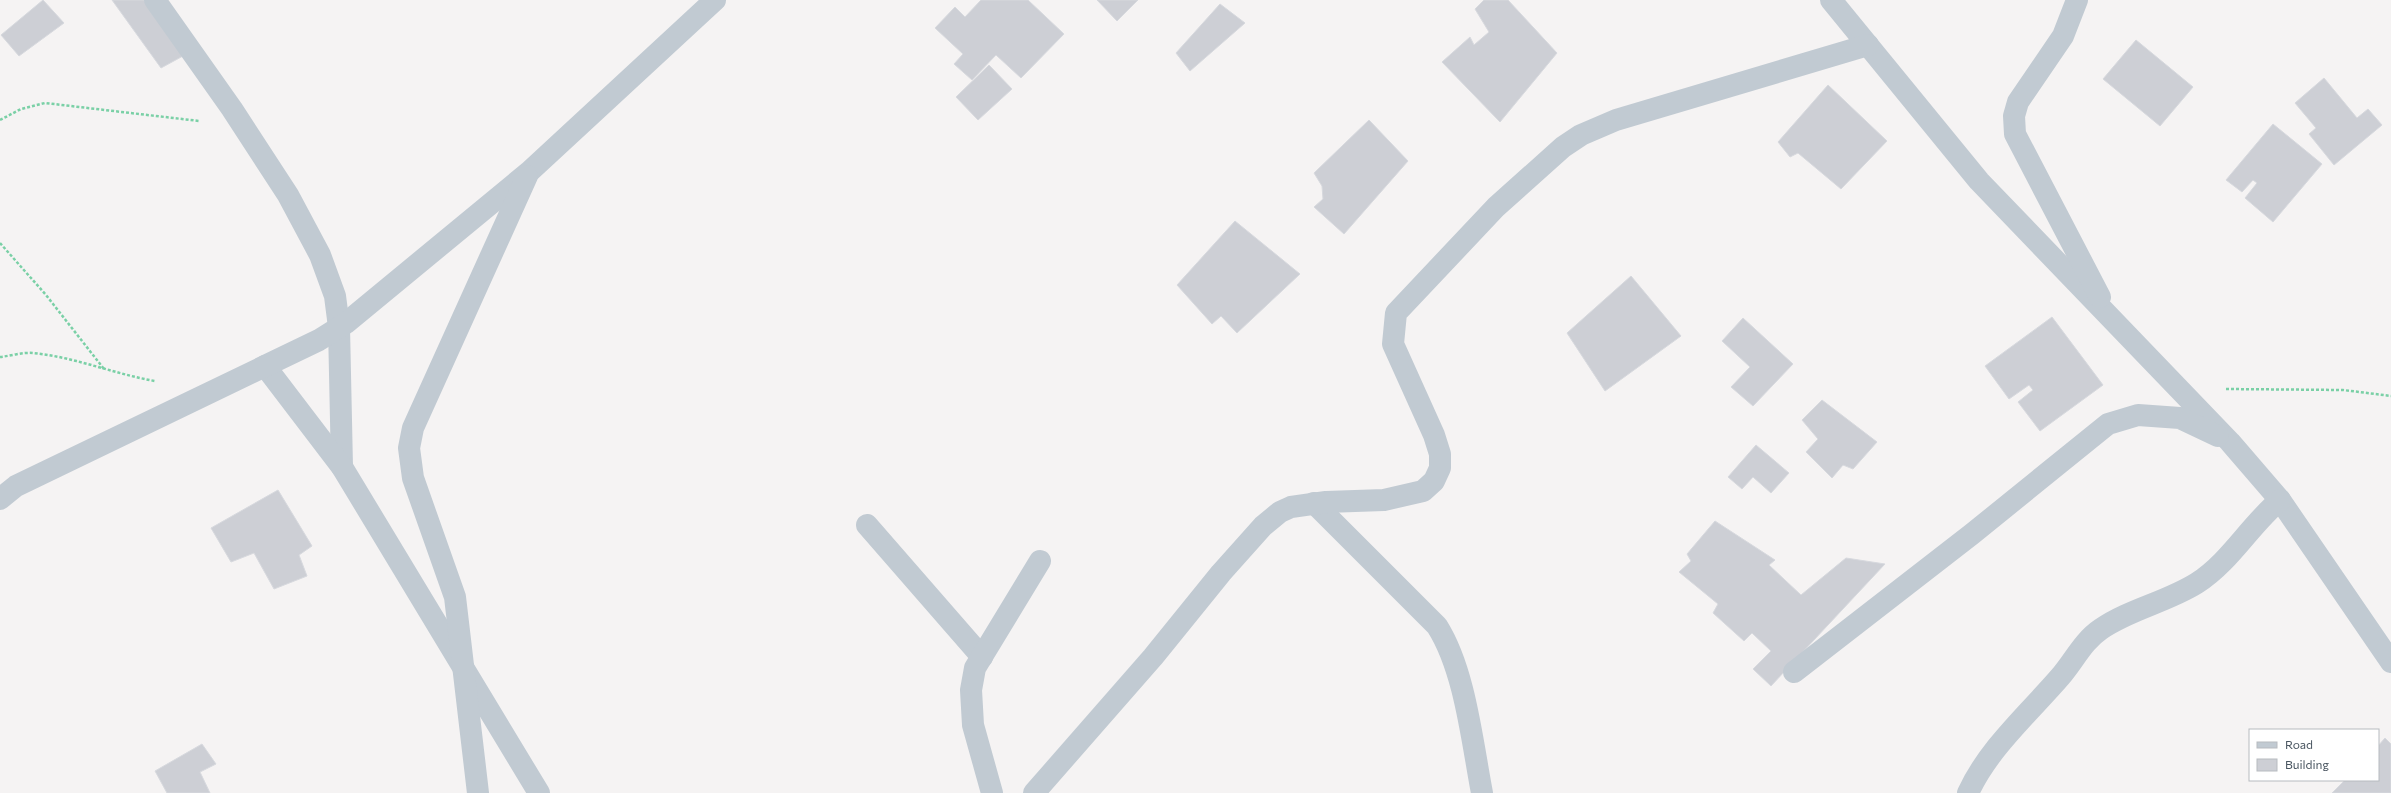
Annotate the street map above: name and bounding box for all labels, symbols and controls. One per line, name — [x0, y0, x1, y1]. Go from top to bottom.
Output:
legend — [2249, 729, 2379, 781]
text: Road — [2285, 737, 2313, 751]
text: Building — [2285, 757, 2329, 771]

